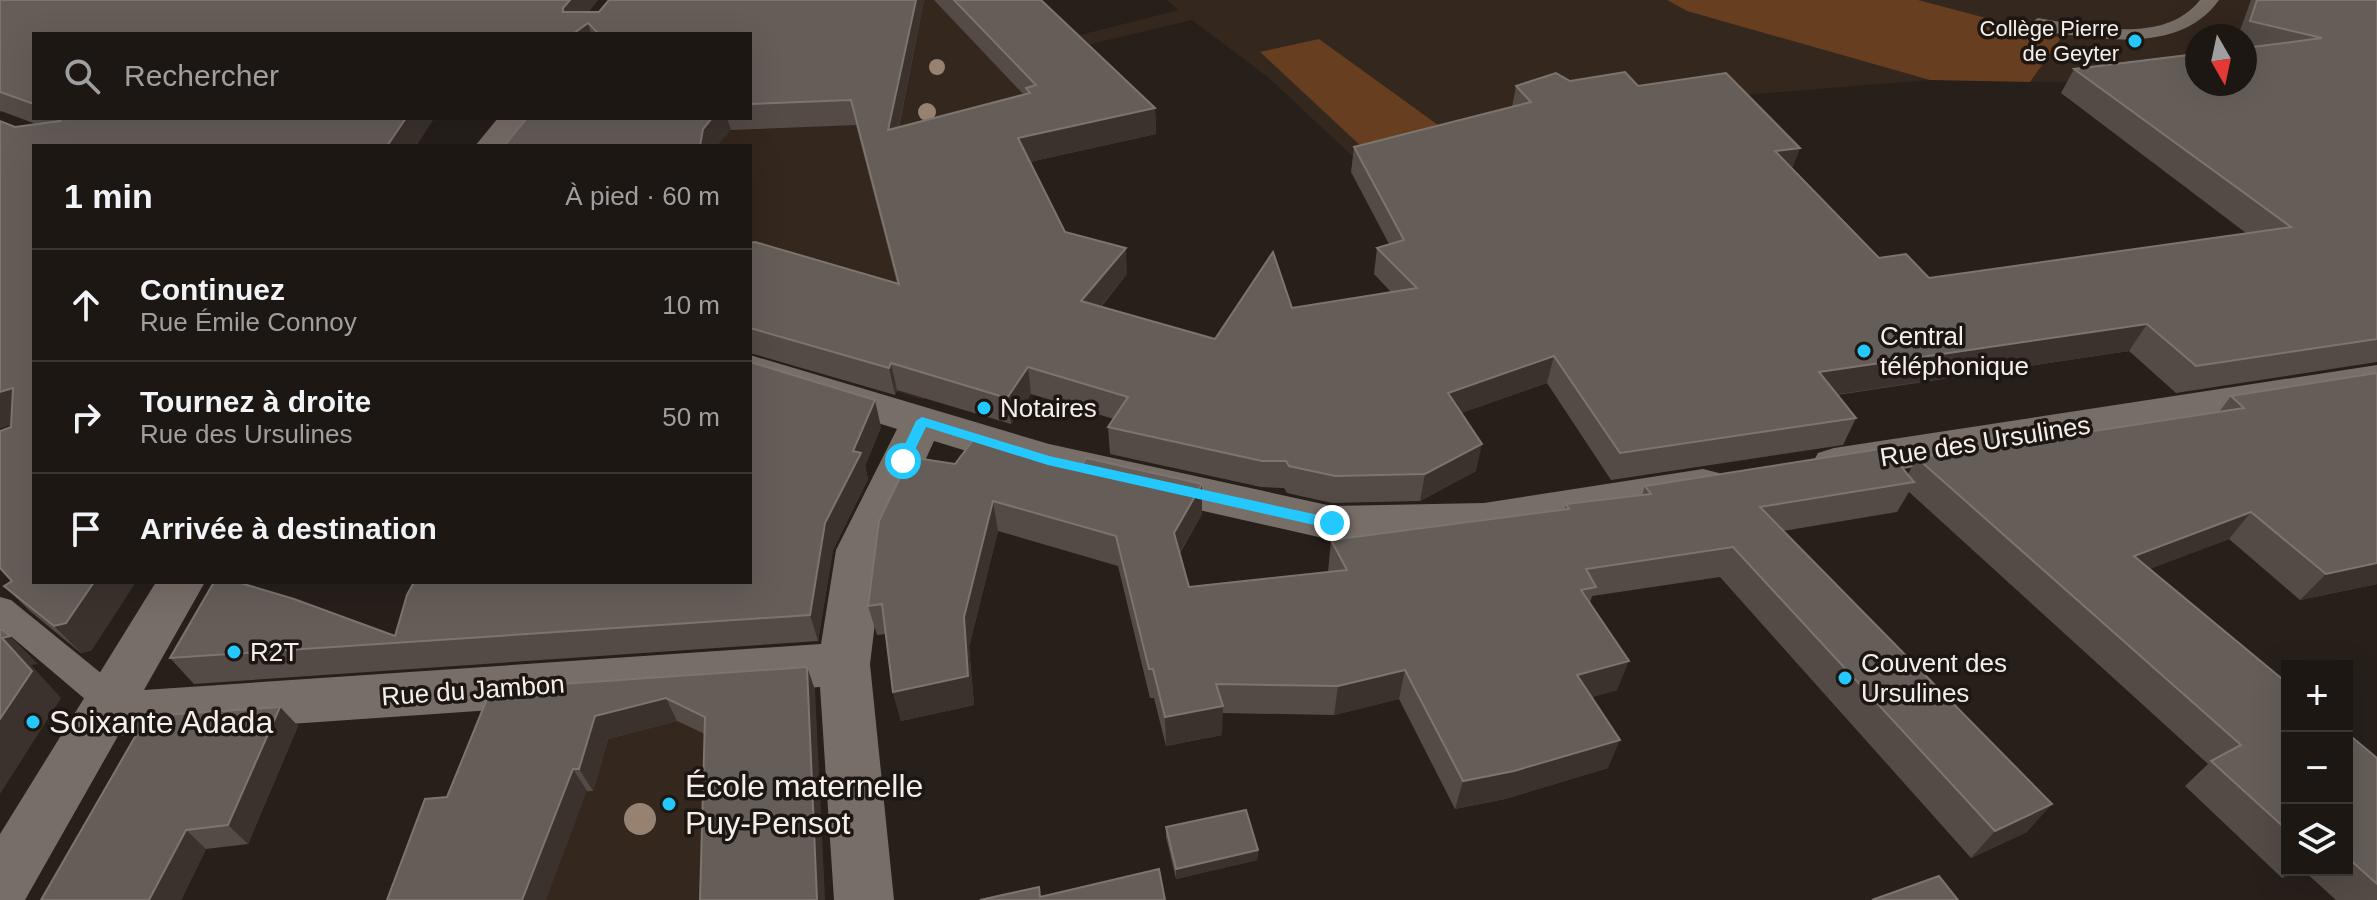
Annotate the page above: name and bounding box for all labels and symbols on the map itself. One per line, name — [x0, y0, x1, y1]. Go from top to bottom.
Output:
place label: Collège Pierre de Geyter — [1980, 16, 2119, 66]
north arrow — [2185, 24, 2257, 96]
marker: Collège Pierre de Geyter — [2126, 32, 2144, 50]
place label: Central téléphonique — [1880, 321, 2029, 381]
marker: Central téléphonique — [1855, 342, 1873, 360]
place label: Notaires — [1000, 393, 1097, 423]
marker: Notaires — [975, 399, 993, 417]
street label: Rue des Ursulines — [1878, 410, 2092, 472]
route start — [885, 443, 921, 479]
route end — [1314, 505, 1350, 541]
place label: R2T — [250, 637, 299, 667]
marker: R2T — [225, 643, 243, 661]
place label: Couvent des Ursulines — [1861, 648, 2007, 708]
street label: Rue du Jambon — [380, 669, 566, 711]
marker: Couvent des Ursulines — [1836, 669, 1854, 687]
place label: Soixante Adada — [49, 704, 273, 740]
marker: Soixante Adada — [24, 713, 42, 731]
place label: École maternelle Puy-Pensot — [685, 768, 923, 841]
marker: École maternelle Puy-Pensot — [660, 795, 678, 813]

